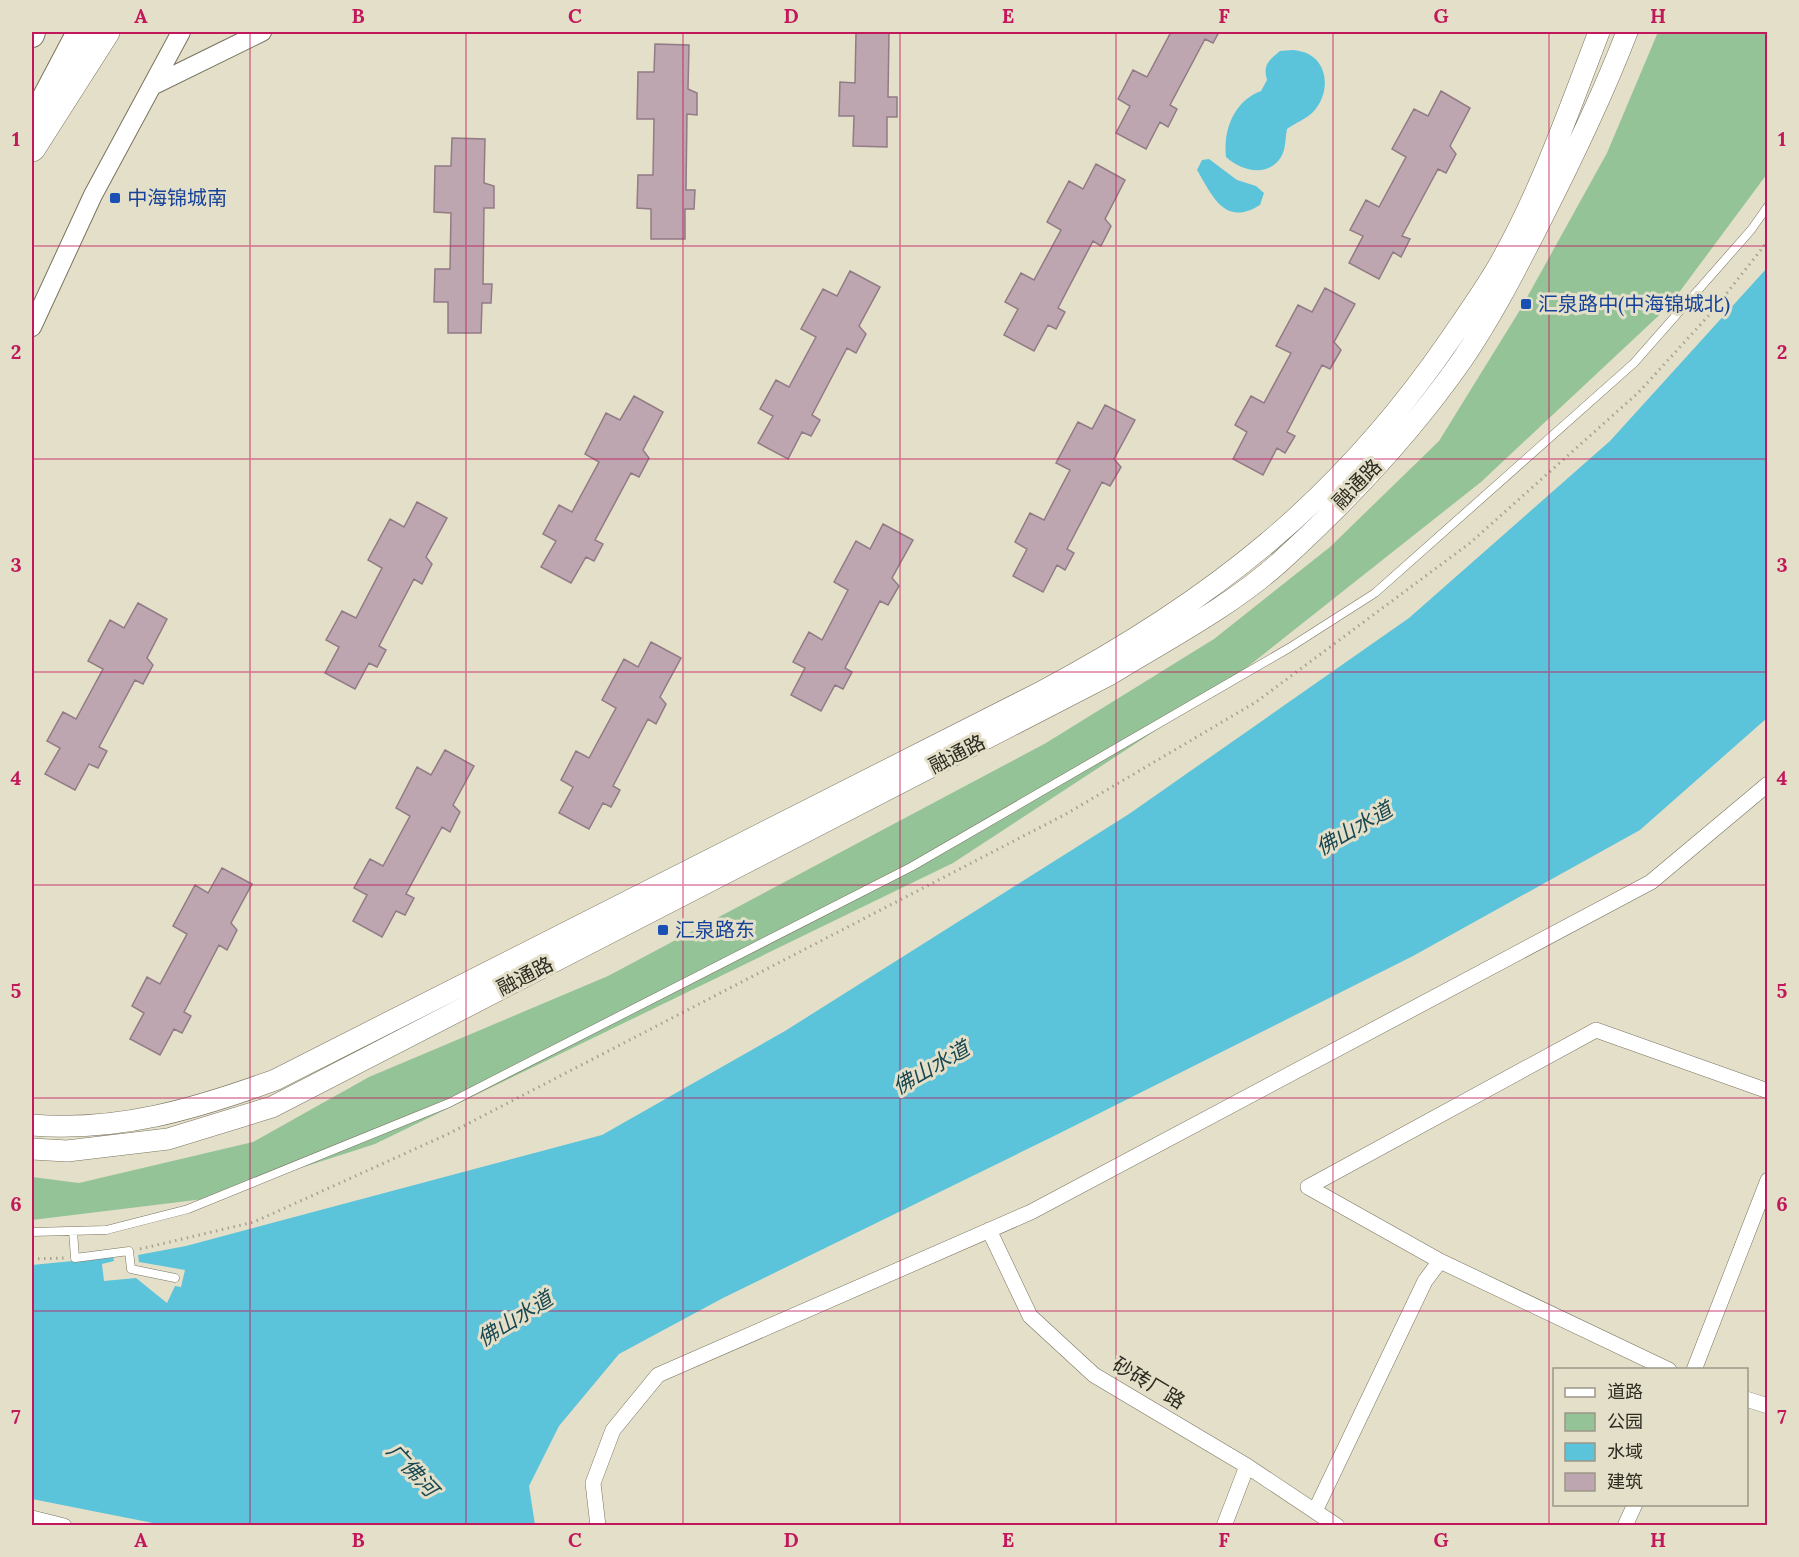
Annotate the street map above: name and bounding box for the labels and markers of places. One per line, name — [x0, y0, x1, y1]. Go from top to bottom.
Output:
place label: 中海锦城南 — [127, 185, 227, 210]
marker: 中海锦城南 — [108, 191, 122, 205]
place label: 汇泉路中(中海锦城北) — [1538, 291, 1730, 317]
marker: 汇泉路中(中海锦城北) — [1519, 297, 1533, 311]
place label: 汇泉路东 — [675, 917, 755, 942]
marker: 汇泉路东 — [656, 923, 670, 937]

